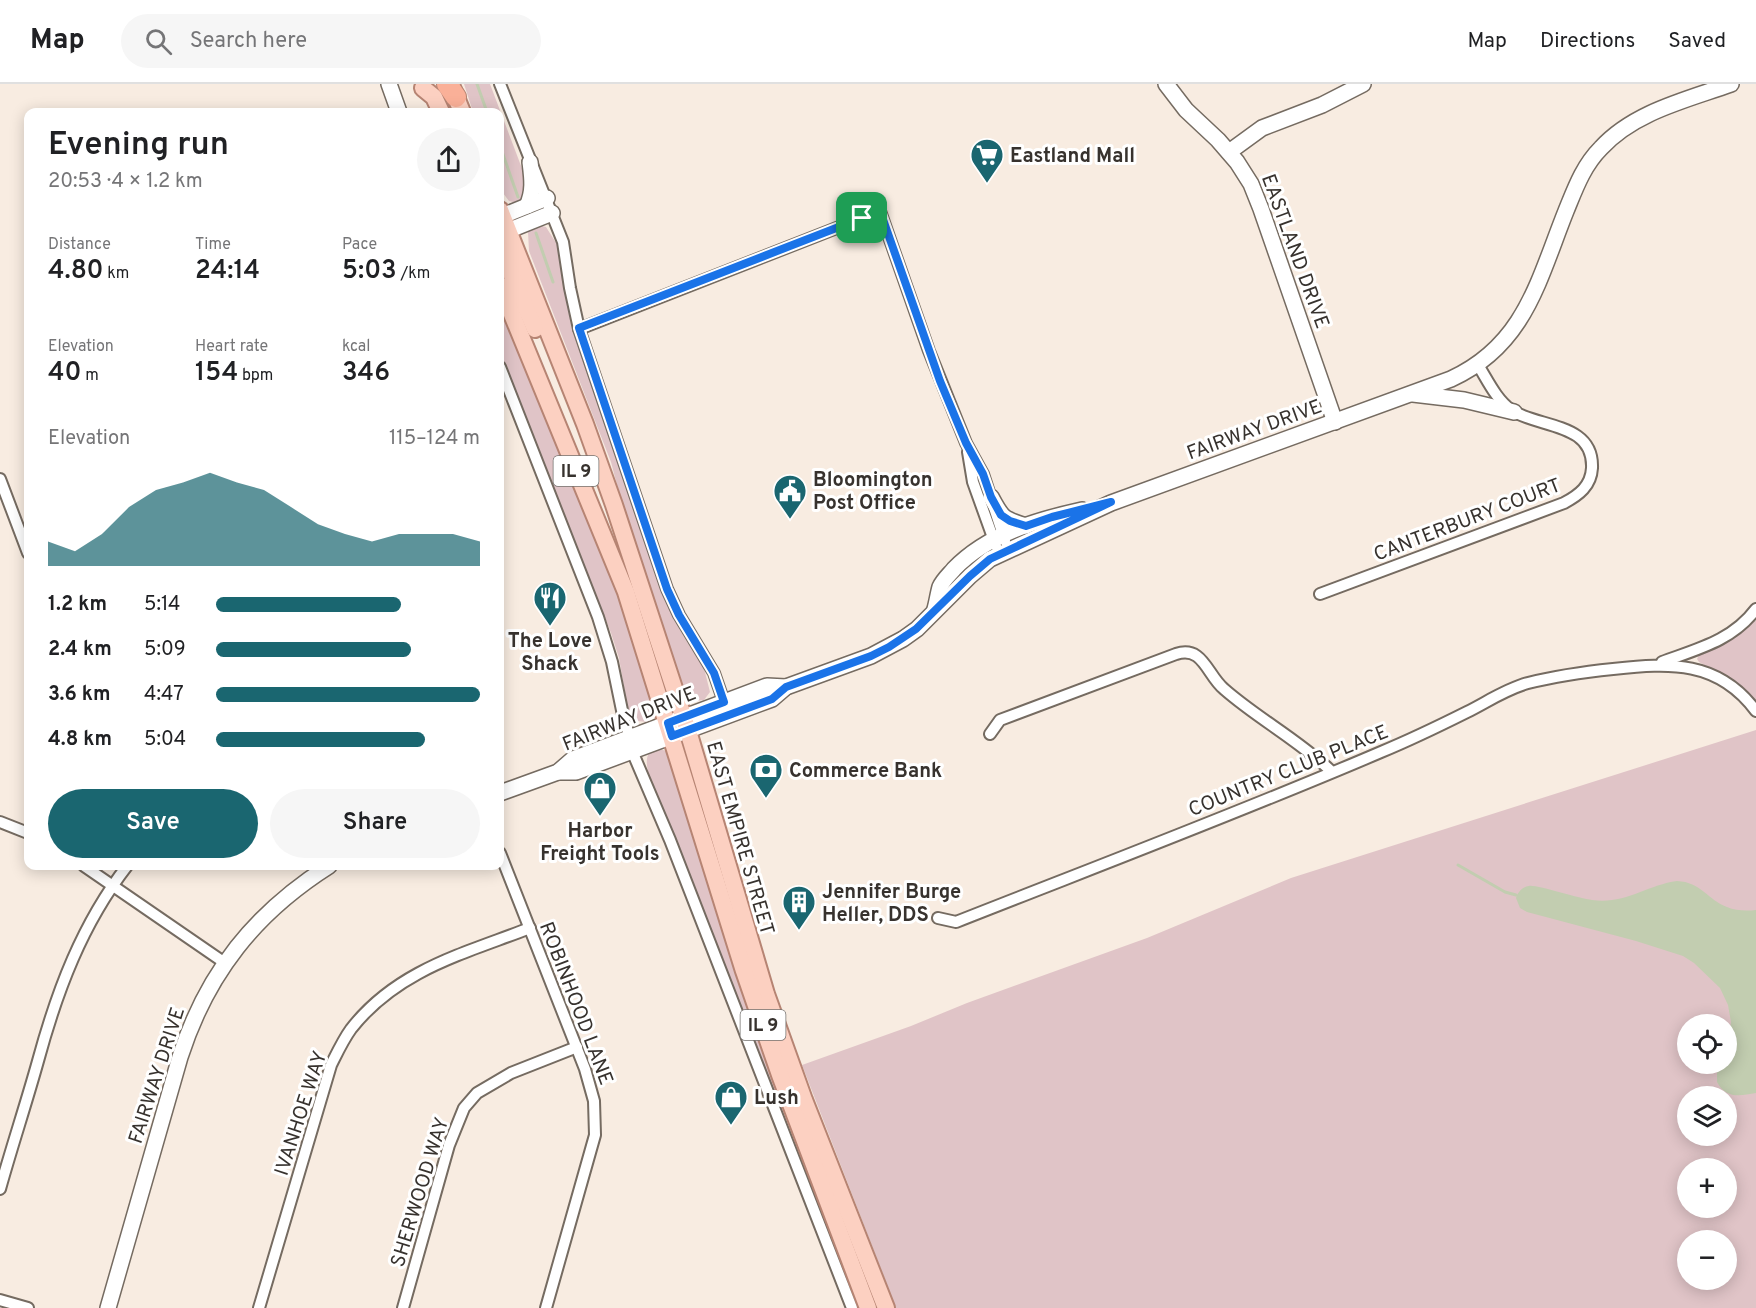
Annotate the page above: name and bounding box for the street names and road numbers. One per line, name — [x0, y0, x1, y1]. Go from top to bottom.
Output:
street label: EASTLAND DRIVE — [1254, 171, 1334, 333]
street label: FAIRWAY DRIVE — [1184, 394, 1326, 467]
road number: IL 9 — [554, 456, 598, 486]
street label: CANTERBURY COURT — [1370, 473, 1565, 569]
street label: FAIRWAY DRIVE — [559, 681, 700, 758]
street label: COUNTRY CLUB PLACE — [1185, 720, 1392, 824]
street label: EAST EMPIRE STREET — [699, 739, 779, 938]
street label: ROBINHOOD LANE — [532, 918, 618, 1089]
street label: FAIRWAY DRIVE — [124, 1004, 192, 1147]
road number: IL 9 — [740, 1010, 786, 1040]
street label: IVANHOE WAY — [270, 1048, 334, 1179]
street label: SHERWOOD WAY — [386, 1114, 456, 1271]

